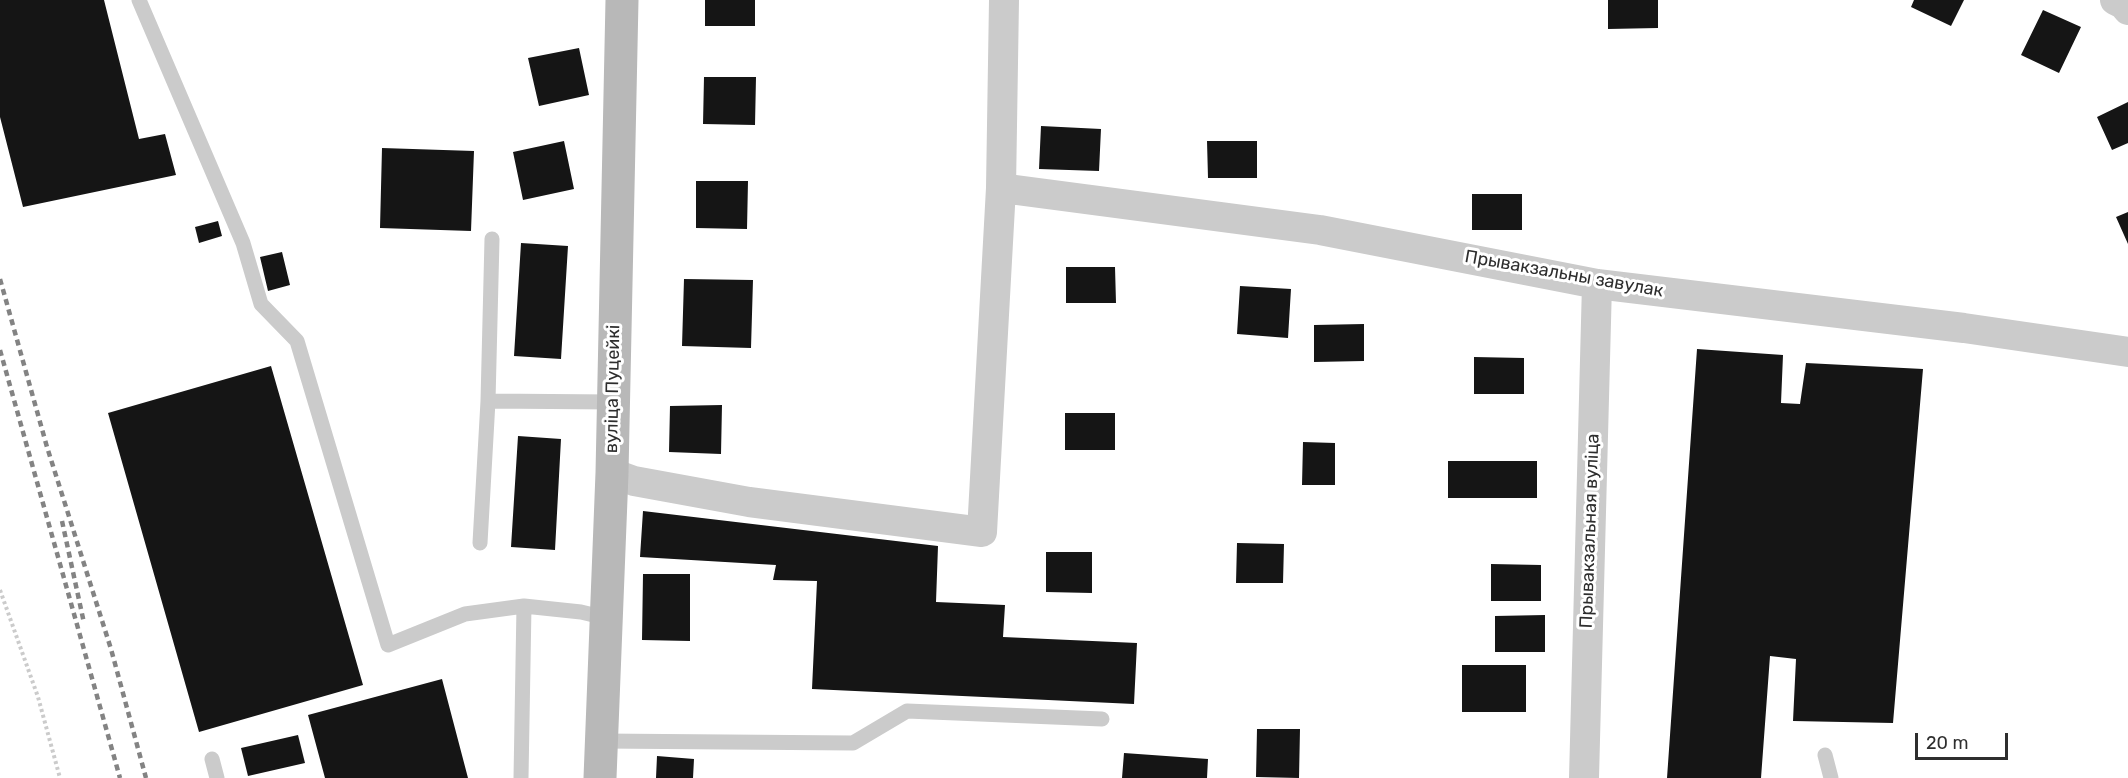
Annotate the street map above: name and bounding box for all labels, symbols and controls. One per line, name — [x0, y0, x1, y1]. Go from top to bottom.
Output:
street label: Прывакзальны завулак — [1463, 246, 1665, 302]
street label: вуліца Пуцейкі — [601, 325, 625, 453]
street label: Прывакзальная вуліца — [1576, 433, 1604, 629]
scale bar — [1918, 721, 2011, 759]
text: 20 m — [1926, 732, 1968, 754]

